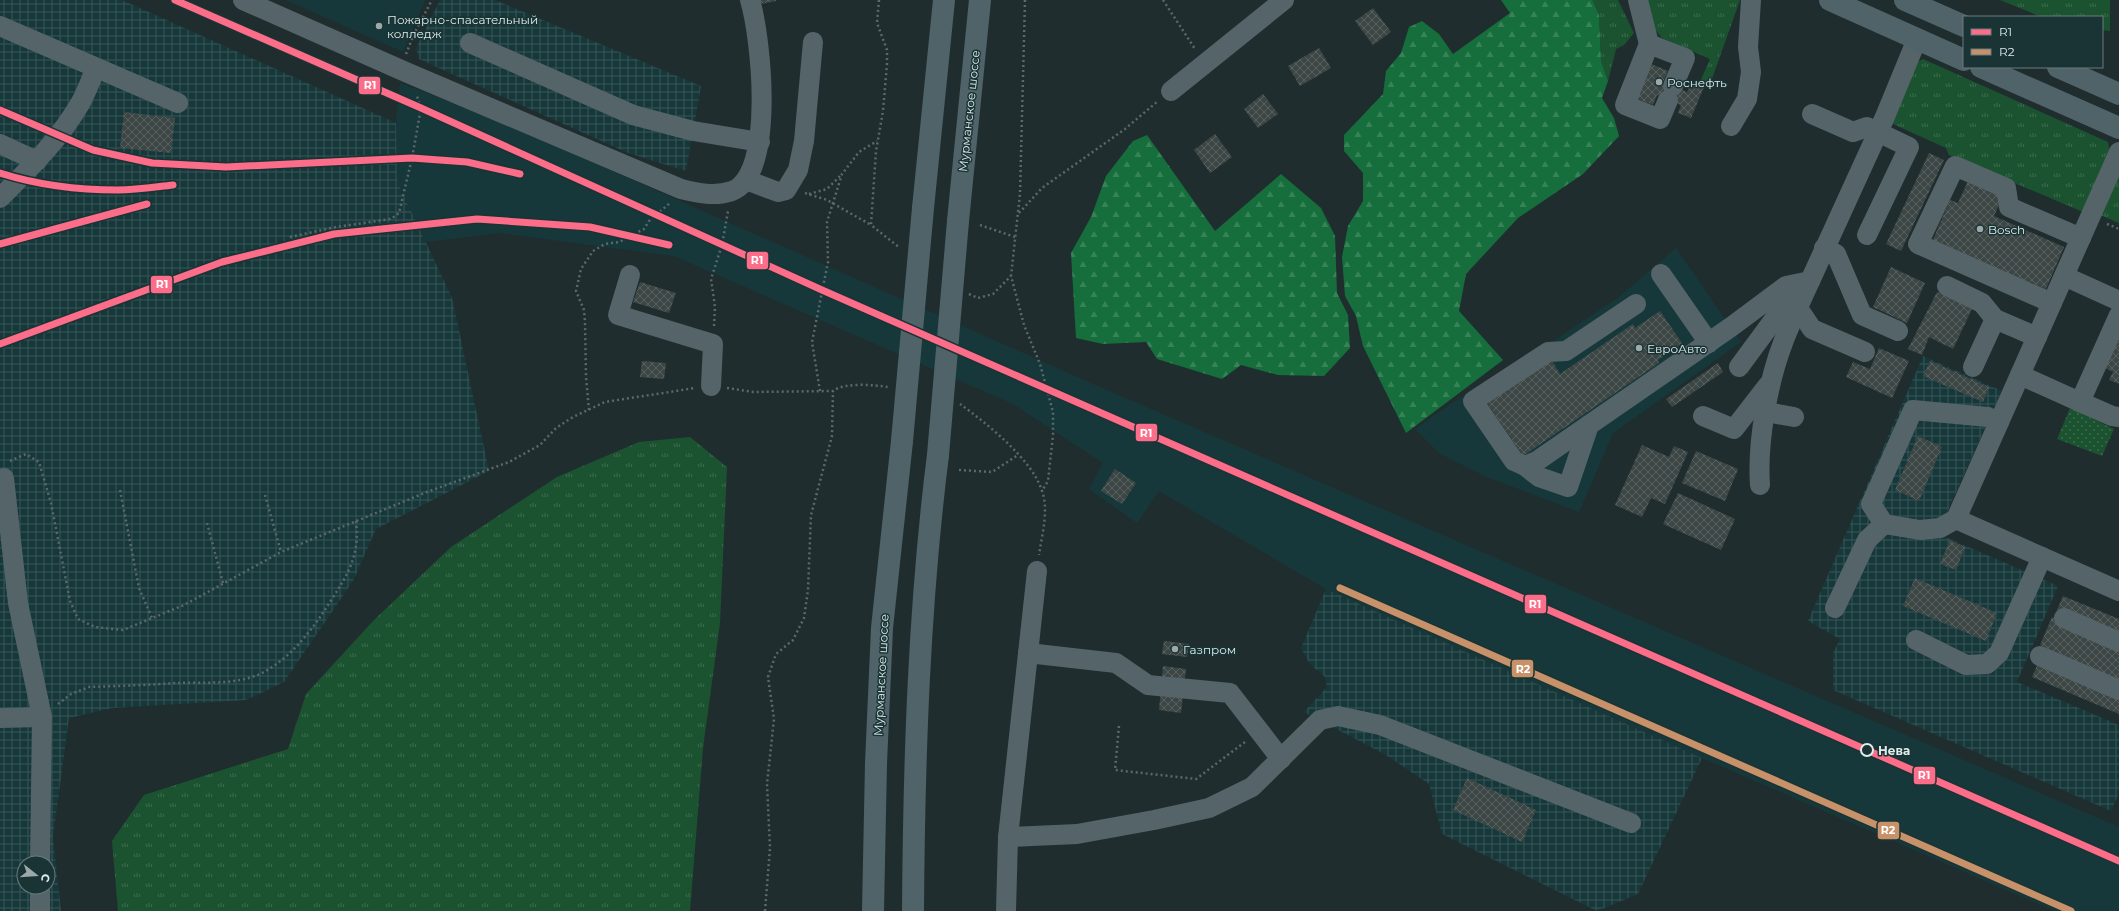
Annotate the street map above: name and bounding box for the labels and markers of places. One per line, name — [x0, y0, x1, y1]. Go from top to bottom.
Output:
place label: Пожарно-спасательный колледж — [387, 12, 538, 41]
marker: Пожарно-спасательный колледж — [374, 21, 384, 31]
place label: Роснефть — [1667, 75, 1727, 90]
marker: Роснефть — [1654, 77, 1664, 87]
place label: Bosch — [1988, 222, 2025, 237]
marker: Bosch — [1975, 224, 1985, 234]
place label: ЕвроАвто — [1647, 341, 1708, 356]
marker: ЕвроАвто — [1634, 343, 1644, 353]
place label: Газпром — [1183, 642, 1236, 657]
marker: Газпром — [1170, 644, 1180, 654]
marker: Нева — [1860, 743, 1874, 757]
place label: Нева — [1878, 743, 1910, 758]

